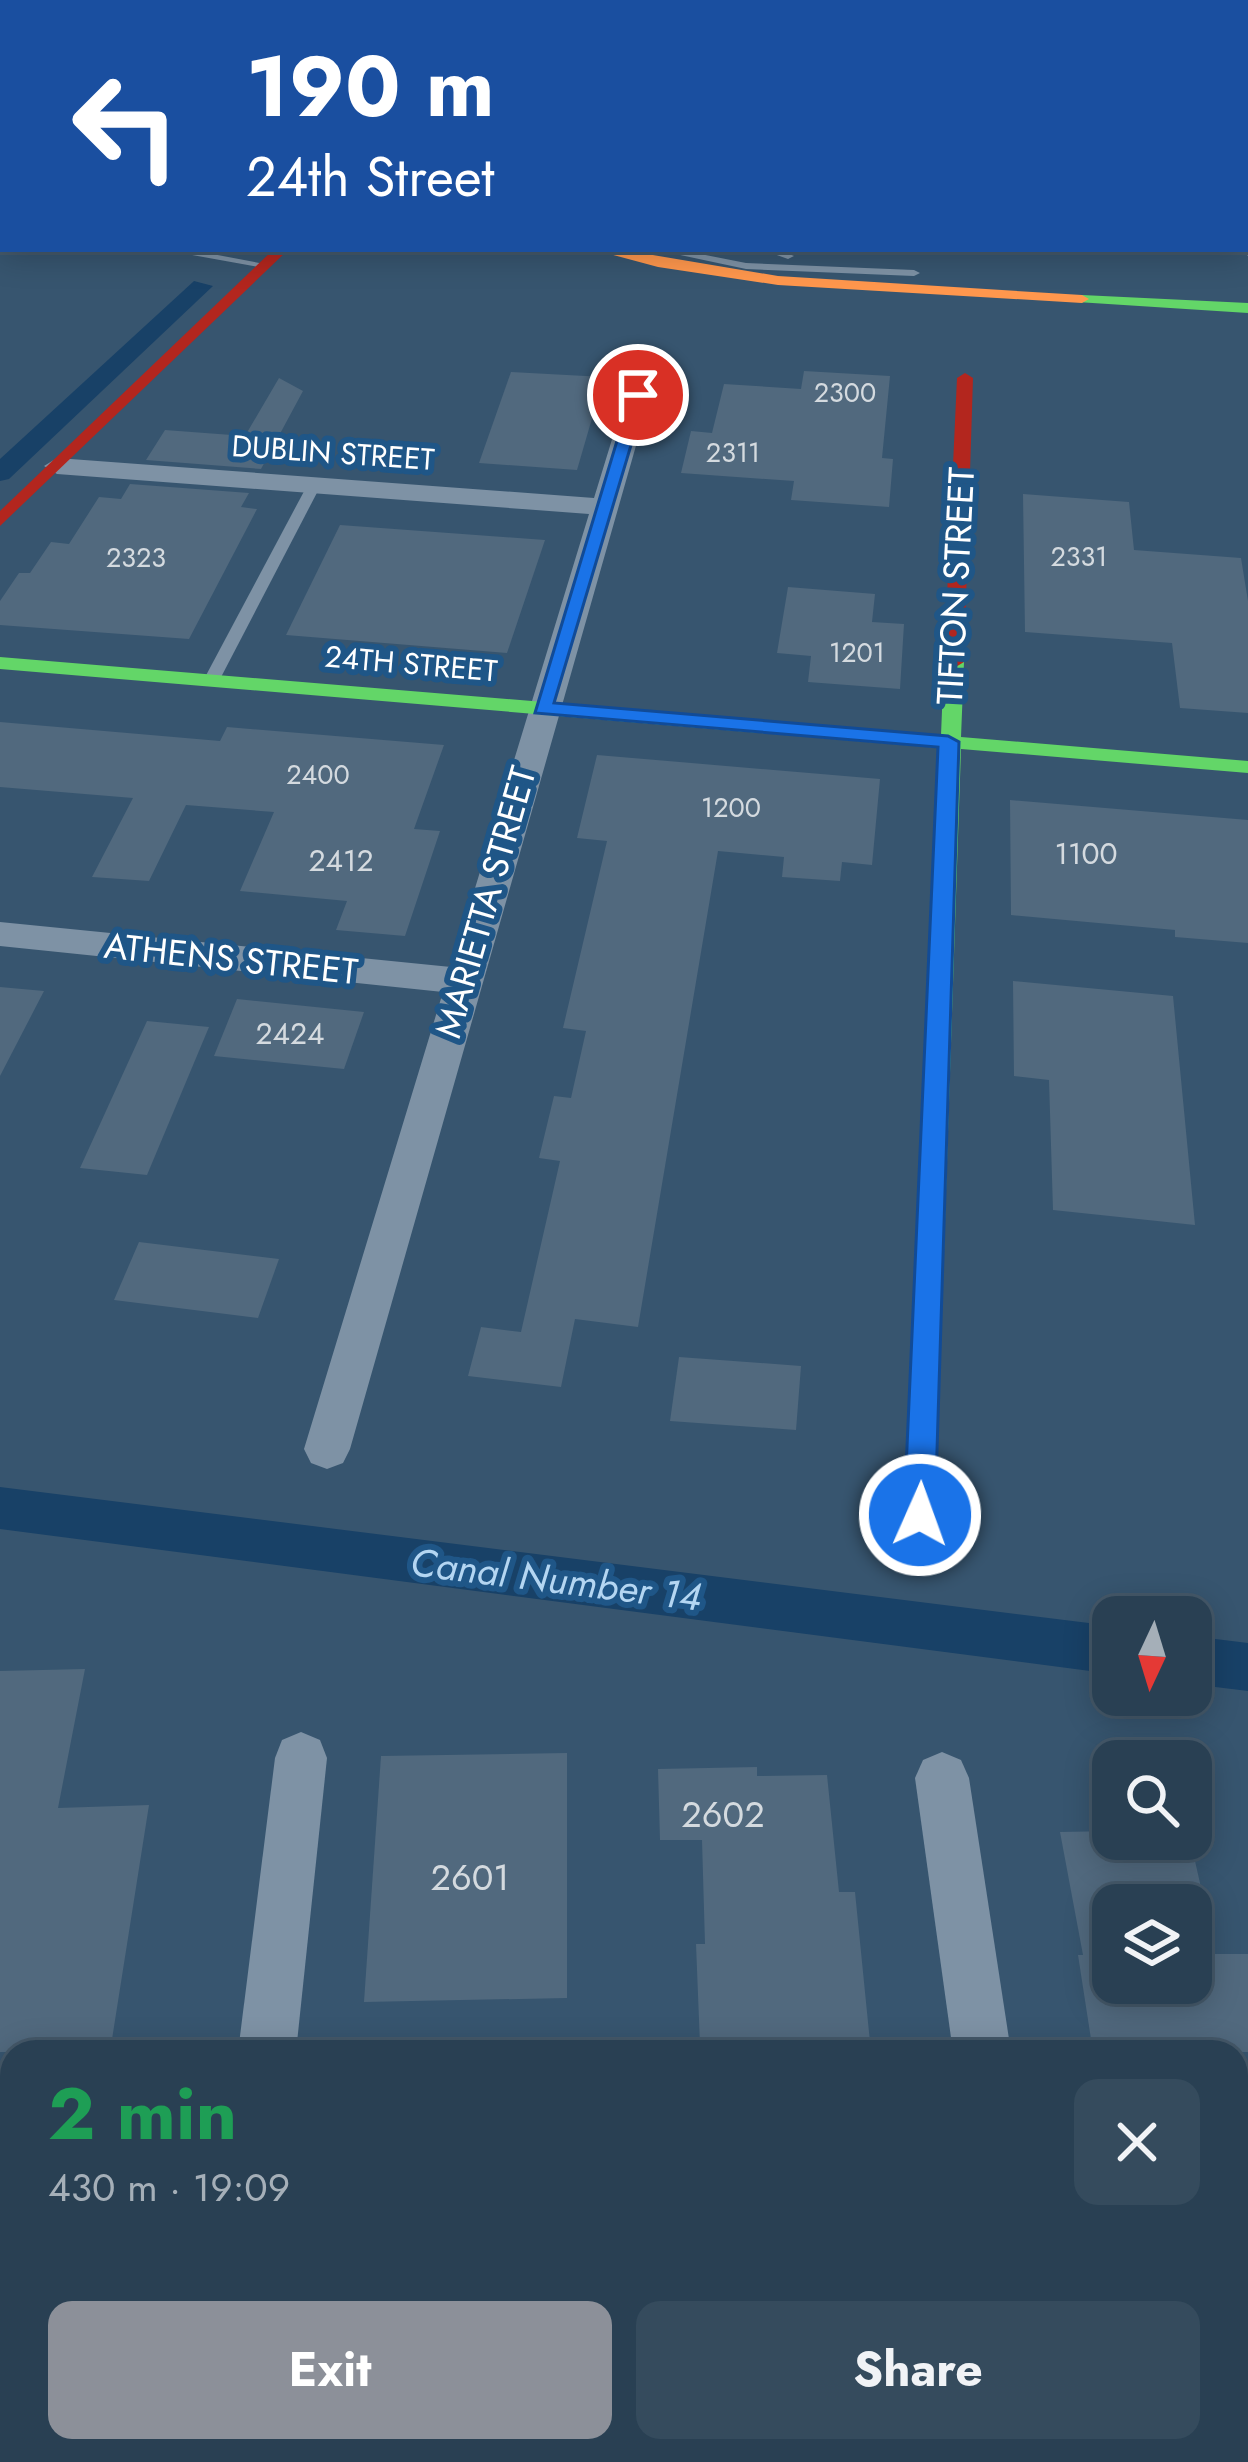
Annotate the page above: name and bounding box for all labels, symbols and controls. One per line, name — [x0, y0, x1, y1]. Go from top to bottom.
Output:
text: 190 m — [246, 26, 495, 148]
icon: left — [48, 48, 204, 204]
text: 24th Street — [246, 138, 495, 216]
pin — [587, 344, 689, 446]
icon: arrive — [605, 362, 671, 428]
house number: 2300 — [814, 373, 876, 412]
street label: DUBLIN STREET — [230, 424, 436, 481]
house number: 2311 — [706, 433, 760, 472]
street label: TIFTON STREET — [923, 466, 987, 706]
house number: 2331 — [1051, 537, 1108, 576]
house number: 2323 — [106, 538, 166, 577]
house number: 1201 — [829, 633, 885, 672]
street label: 24TH STREET — [323, 635, 499, 692]
house number: 2400 — [286, 755, 350, 794]
street label: MARIETTA STREET — [421, 760, 549, 1044]
house number: 1200 — [701, 788, 761, 827]
house number: 1100 — [1055, 832, 1118, 875]
house number: 2412 — [308, 839, 374, 882]
street label: ATHENS STREET — [102, 919, 361, 997]
house number: 2424 — [255, 1012, 325, 1055]
position arrow — [857, 1452, 983, 1578]
water label: Canal Number 14 — [407, 1533, 705, 1626]
north arrow — [1092, 1596, 1212, 1716]
map controls — [1092, 1596, 1212, 2004]
button: search — [1092, 1740, 1212, 1860]
house number: 2602 — [681, 1788, 765, 1840]
house number: 2601 — [430, 1851, 510, 1903]
button: layers — [1092, 1884, 1212, 2004]
text: 2 min — [48, 2062, 237, 2166]
button: close — [1074, 2079, 1200, 2205]
text: 430 m · 19:09 — [48, 2159, 290, 2216]
button: Exit — [48, 2301, 612, 2439]
button: Share — [636, 2301, 1200, 2439]

